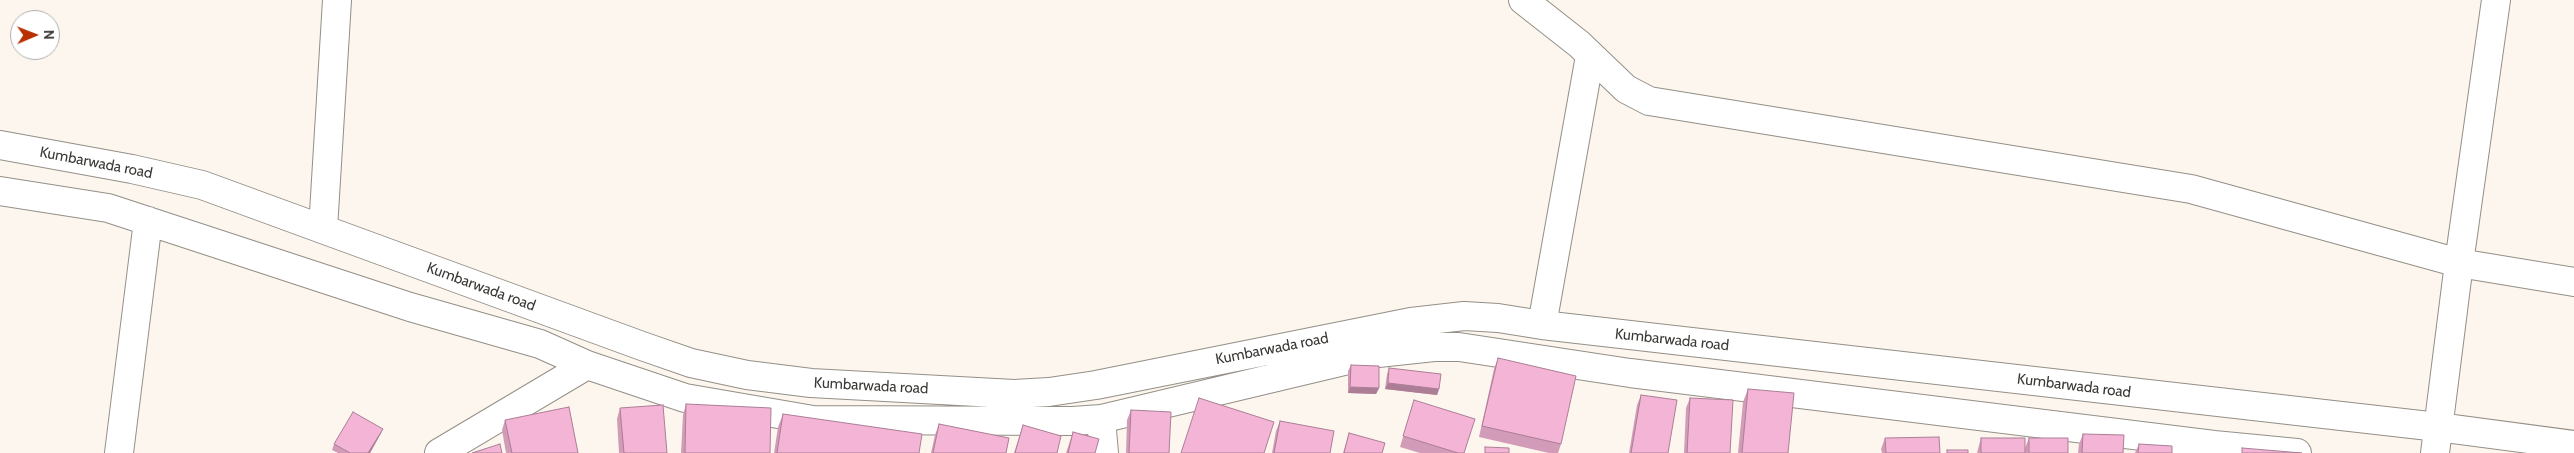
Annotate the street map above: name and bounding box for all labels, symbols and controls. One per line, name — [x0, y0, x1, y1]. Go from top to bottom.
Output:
north arrow — [10, 10, 60, 60]
text: N — [40, 30, 58, 40]
street label: Kumbarwada road — [38, 143, 154, 183]
street label: Kumbarwada road — [424, 259, 538, 315]
street label: Kumbarwada road — [1614, 325, 1730, 355]
street label: Kumbarwada road — [1214, 329, 1330, 369]
street label: Kumbarwada road — [2016, 370, 2132, 402]
street label: Kumbarwada road — [813, 374, 929, 398]

